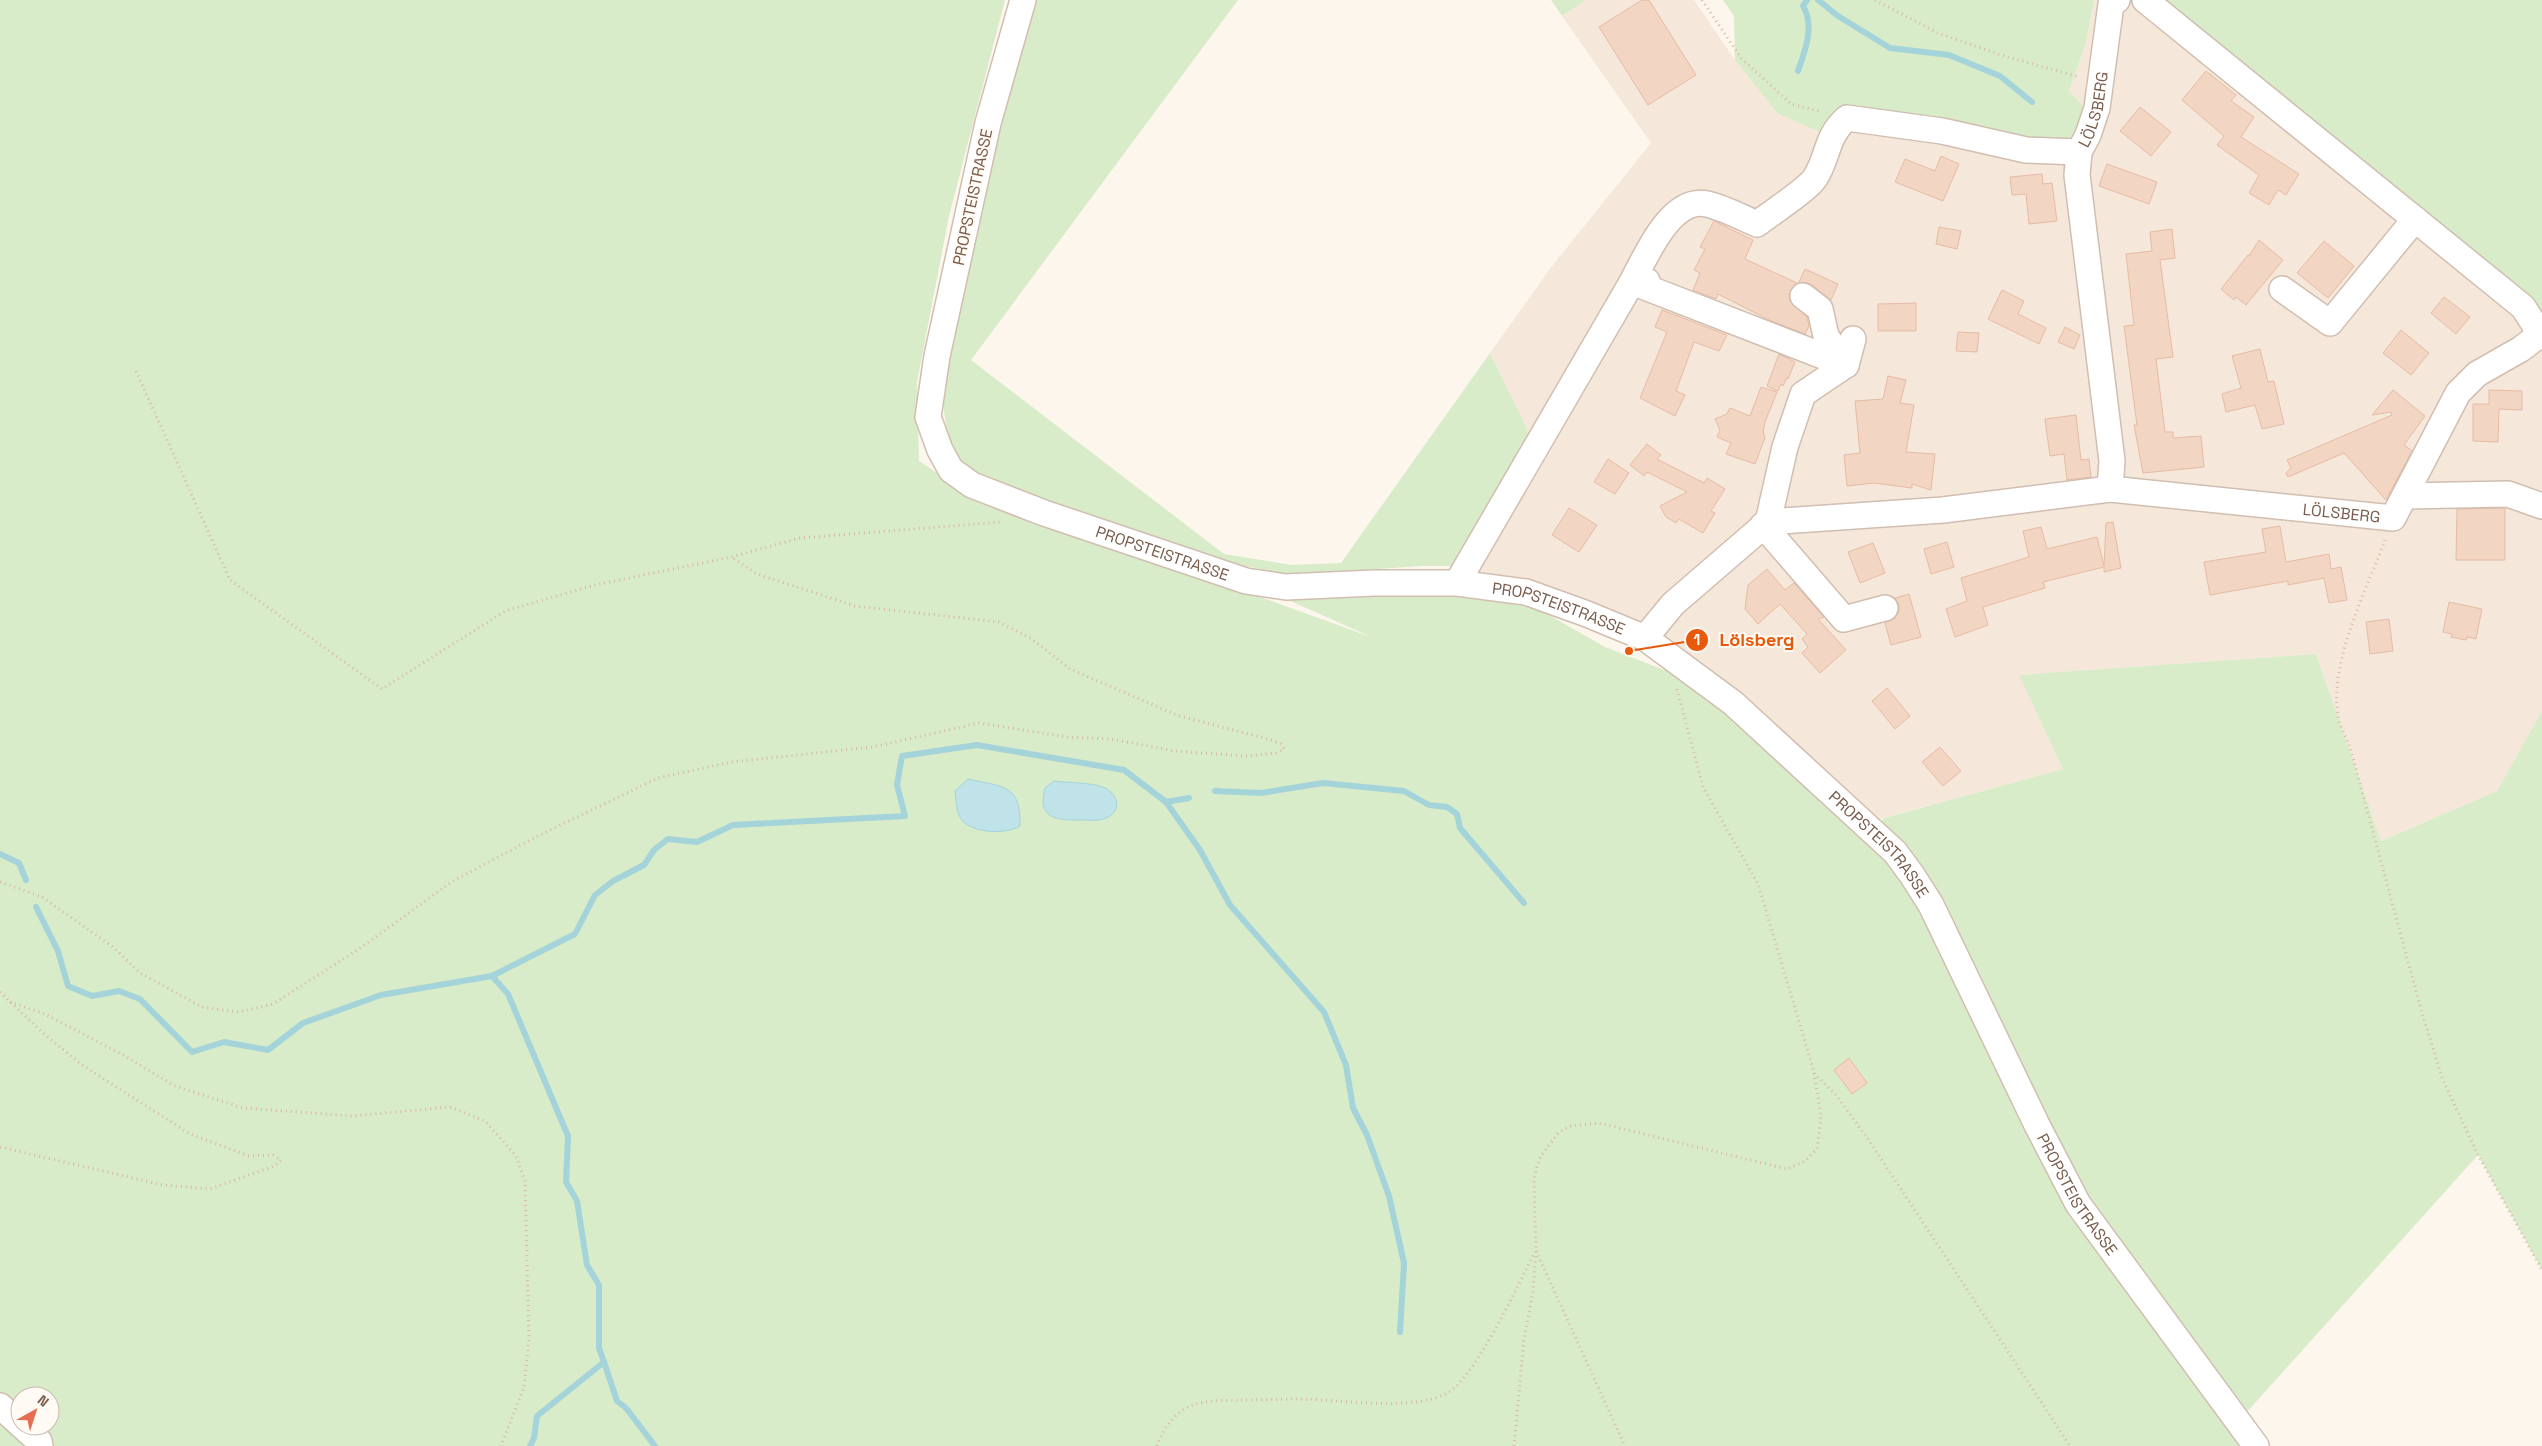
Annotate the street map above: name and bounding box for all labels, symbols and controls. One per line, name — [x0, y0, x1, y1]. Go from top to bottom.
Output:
street label: LÖLSBERG — [2073, 70, 2113, 151]
street label: PROPSTEISTRASSE — [948, 127, 997, 267]
street label: LÖLSBERG — [2302, 499, 2381, 528]
street label: PROPSTEISTRASSE — [1093, 521, 1232, 586]
street label: PROPSTEISTRASSE — [1491, 578, 1628, 640]
callout: Lölsberg — [1684, 623, 1805, 656]
text: Lölsberg — [1719, 628, 1795, 651]
text: 1 — [1694, 630, 1700, 649]
street label: PROPSTEISTRASSE — [1824, 786, 1934, 902]
street label: PROPSTEISTRASSE — [2032, 1130, 2122, 1260]
north arrow — [10, 1386, 60, 1436]
text: N — [34, 1391, 52, 1411]

